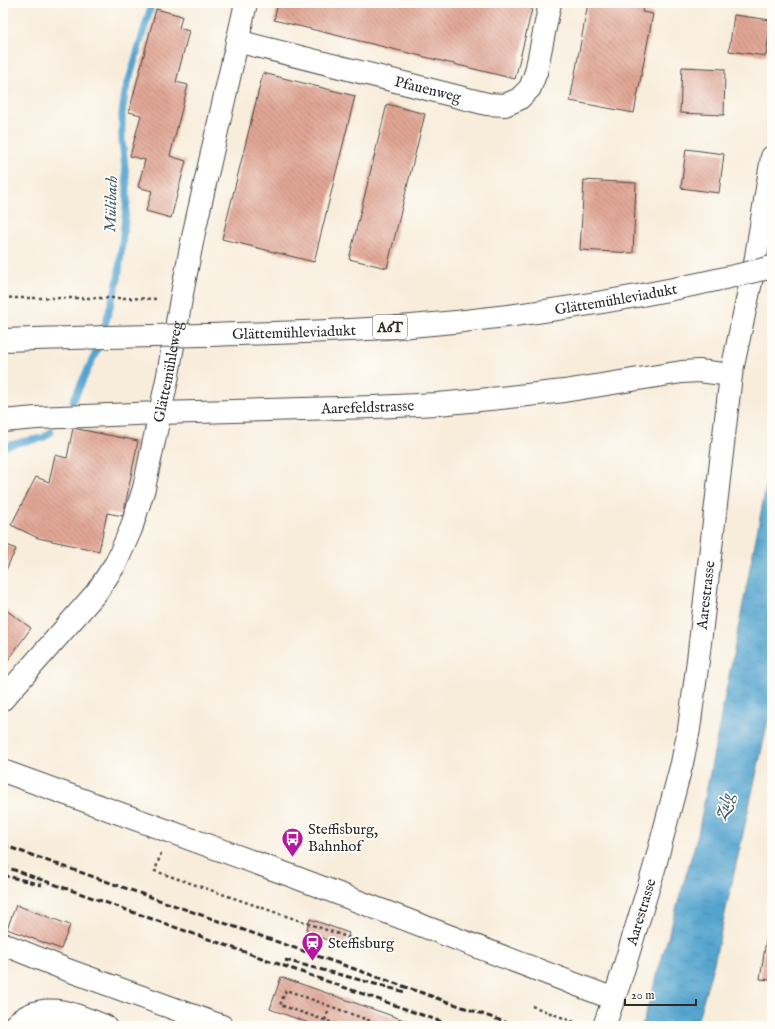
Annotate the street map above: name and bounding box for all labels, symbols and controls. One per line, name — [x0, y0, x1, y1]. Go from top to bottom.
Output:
street label: Pfauenweg — [393, 72, 464, 107]
water label: Mülibach — [101, 175, 123, 233]
street label: Glättemühleviadukt — [553, 279, 679, 319]
road number: A6T — [373, 315, 407, 339]
street label: Glättemühleweg — [149, 319, 187, 424]
street label: Glättemühleviadukt — [232, 321, 356, 344]
street label: Aarefeldstrasse — [320, 396, 415, 419]
street label: Aarestrasse — [692, 560, 719, 632]
water label: Zulg — [712, 790, 738, 824]
place label: Steffisburg, Bahnhof — [308, 820, 378, 856]
bus stop icon: Steffisburg, Bahnhof — [280, 825, 306, 858]
street label: Aarestrasse — [622, 876, 661, 949]
station icon: Steffisburg — [299, 930, 325, 963]
place label: Steffisburg — [328, 934, 395, 953]
scale bar — [625, 981, 696, 1007]
text: 20 m — [631, 988, 654, 1003]

